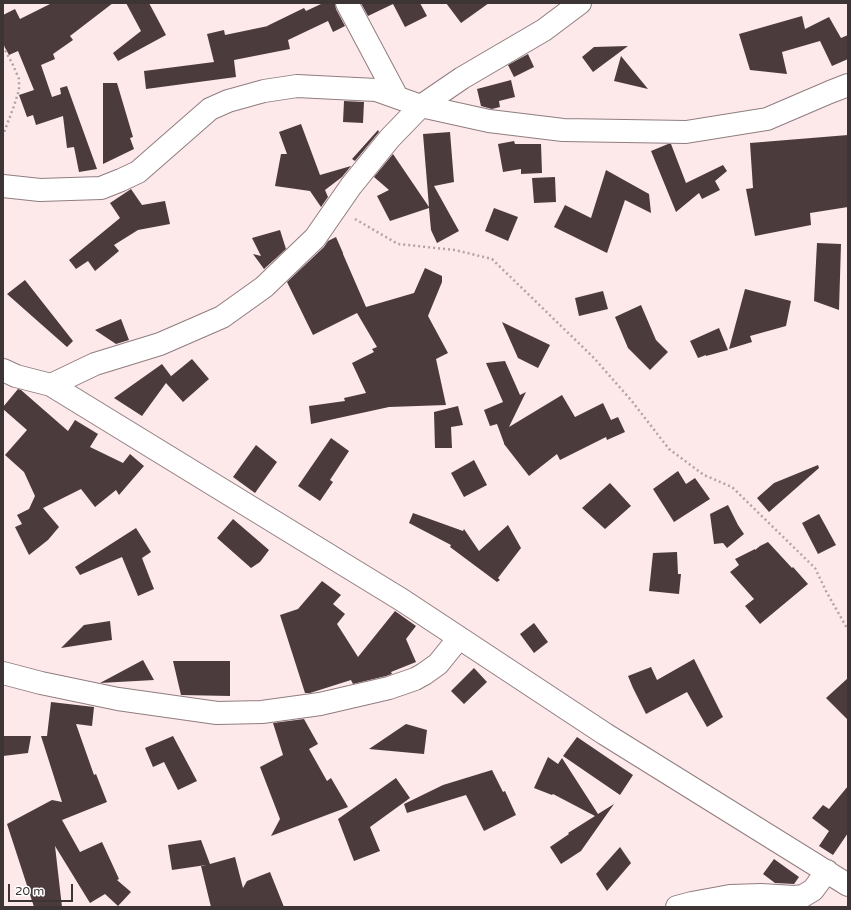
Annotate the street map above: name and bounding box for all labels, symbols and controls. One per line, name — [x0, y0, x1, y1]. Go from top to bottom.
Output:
scale bar — [10, 876, 75, 902]
text: 20 m — [15, 884, 44, 898]

